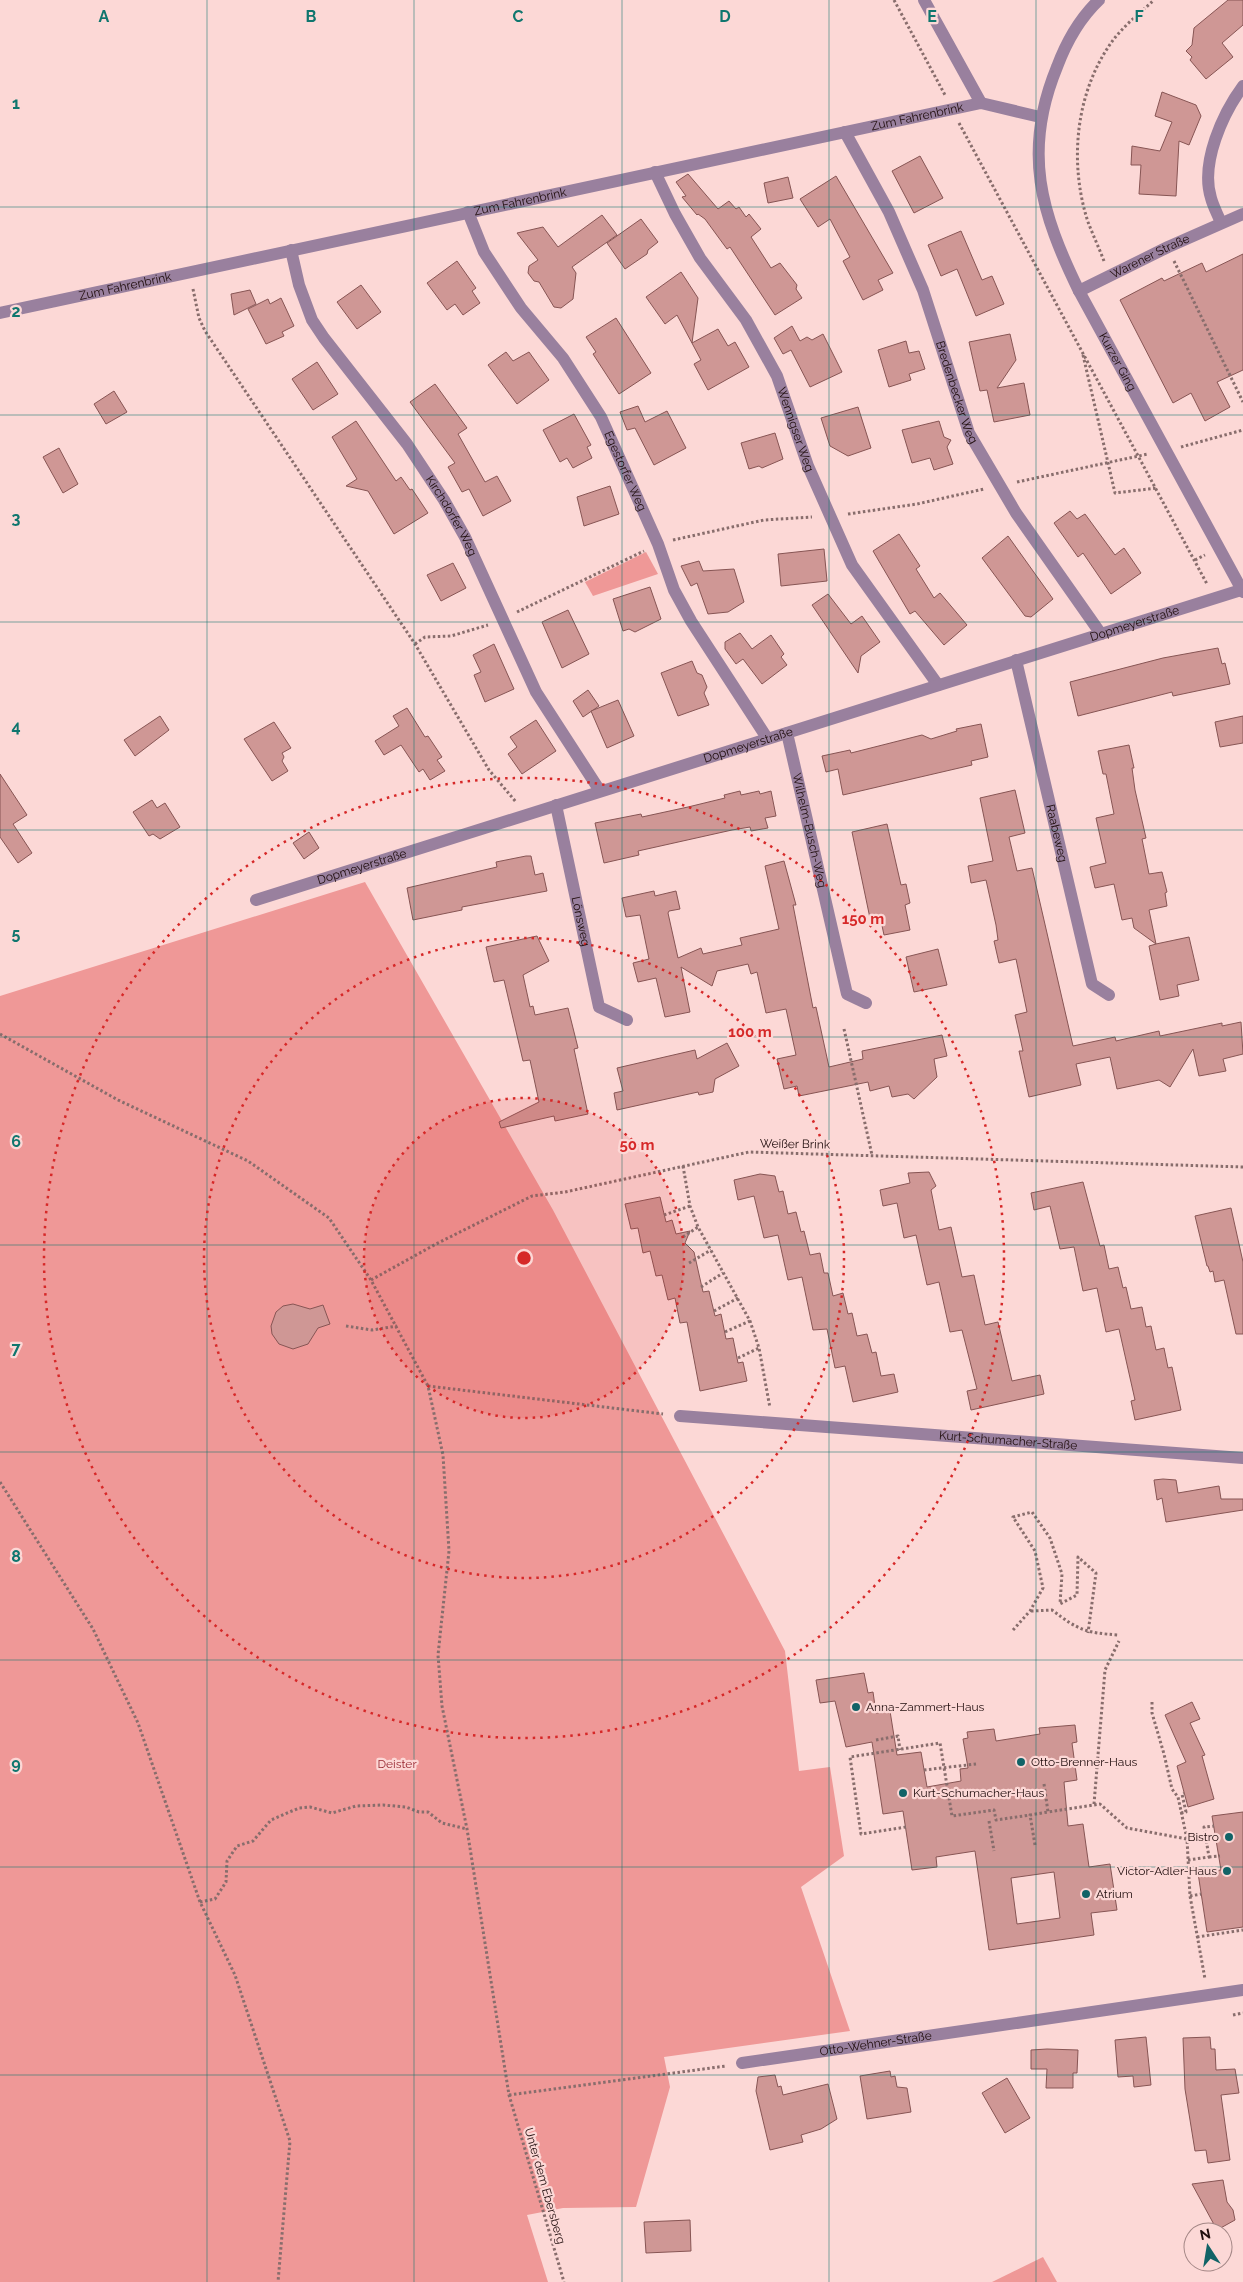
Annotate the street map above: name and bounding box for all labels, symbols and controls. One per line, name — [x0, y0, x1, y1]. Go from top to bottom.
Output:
text: A — [99, 7, 110, 26]
text: B — [306, 7, 317, 26]
text: C — [513, 7, 524, 26]
text: D — [719, 7, 731, 26]
text: E — [927, 7, 937, 26]
text: F — [1134, 7, 1144, 26]
text: 1 — [12, 94, 20, 113]
street label: Zum Fahrenbrink — [870, 100, 965, 133]
street label: Zum Fahrenbrink — [473, 185, 568, 218]
street label: Warener Straße — [1108, 231, 1192, 281]
street label: Zum Fahrenbrink — [78, 269, 173, 303]
text: 2 — [11, 302, 21, 321]
street label: Kurzer Ging — [1096, 330, 1139, 393]
street label: Bredenbecker Weg — [933, 339, 981, 446]
street label: Wennigser Weg — [774, 385, 817, 474]
street label: Egestorfer Weg — [601, 429, 649, 513]
street label: Kirchdorfer Weg — [423, 473, 480, 558]
text: 3 — [12, 509, 21, 528]
street label: Dopmeyerstraße — [1088, 603, 1181, 644]
text: 4 — [11, 717, 21, 736]
street label: Dopmeyerstraße — [702, 724, 795, 766]
street label: Wilhelm-Busch-Weg — [789, 772, 829, 889]
street label: Raabeweg — [1043, 803, 1070, 864]
street label: Dopmeyerstraße — [316, 846, 408, 887]
street label: Lönsweg — [569, 895, 593, 948]
text: 150 m — [842, 910, 884, 928]
text: 5 — [12, 924, 21, 943]
text: 100 m — [728, 1023, 772, 1041]
text: 6 — [11, 1132, 21, 1151]
text: 50 m — [619, 1136, 655, 1154]
street label: Weißer Brink — [760, 1136, 831, 1152]
centre of rings — [515, 1249, 533, 1267]
text: 7 — [12, 1339, 21, 1358]
street label: Kurt-Schumacher-Straße — [938, 1428, 1078, 1453]
text: 8 — [11, 1547, 21, 1566]
place label: Anna-Zammert-Haus — [866, 1700, 985, 1714]
marker: Anna-Zammert-Haus — [850, 1701, 862, 1713]
text: 9 — [11, 1754, 21, 1773]
place label: Otto-Brenner-Haus — [1031, 1755, 1138, 1769]
marker: Otto-Brenner-Haus — [1015, 1756, 1027, 1768]
park label: Deister — [377, 1757, 417, 1771]
place label: Kurt-Schumacher-Haus — [913, 1786, 1044, 1800]
marker: Kurt-Schumacher-Haus — [897, 1787, 909, 1799]
place label: Bistro — [1187, 1830, 1219, 1844]
marker: Bistro — [1223, 1831, 1235, 1843]
place label: Victor-Adler-Haus — [1117, 1864, 1217, 1878]
marker: Victor-Adler-Haus — [1221, 1865, 1233, 1877]
place label: Atrium — [1096, 1887, 1133, 1901]
marker: Atrium — [1080, 1888, 1092, 1900]
street label: Otto-Wehner-Straße — [819, 2028, 933, 2059]
street label: Unter dem Ebersberg — [522, 2126, 568, 2246]
north arrow — [1183, 2222, 1233, 2272]
text: N — [1198, 2225, 1212, 2243]

